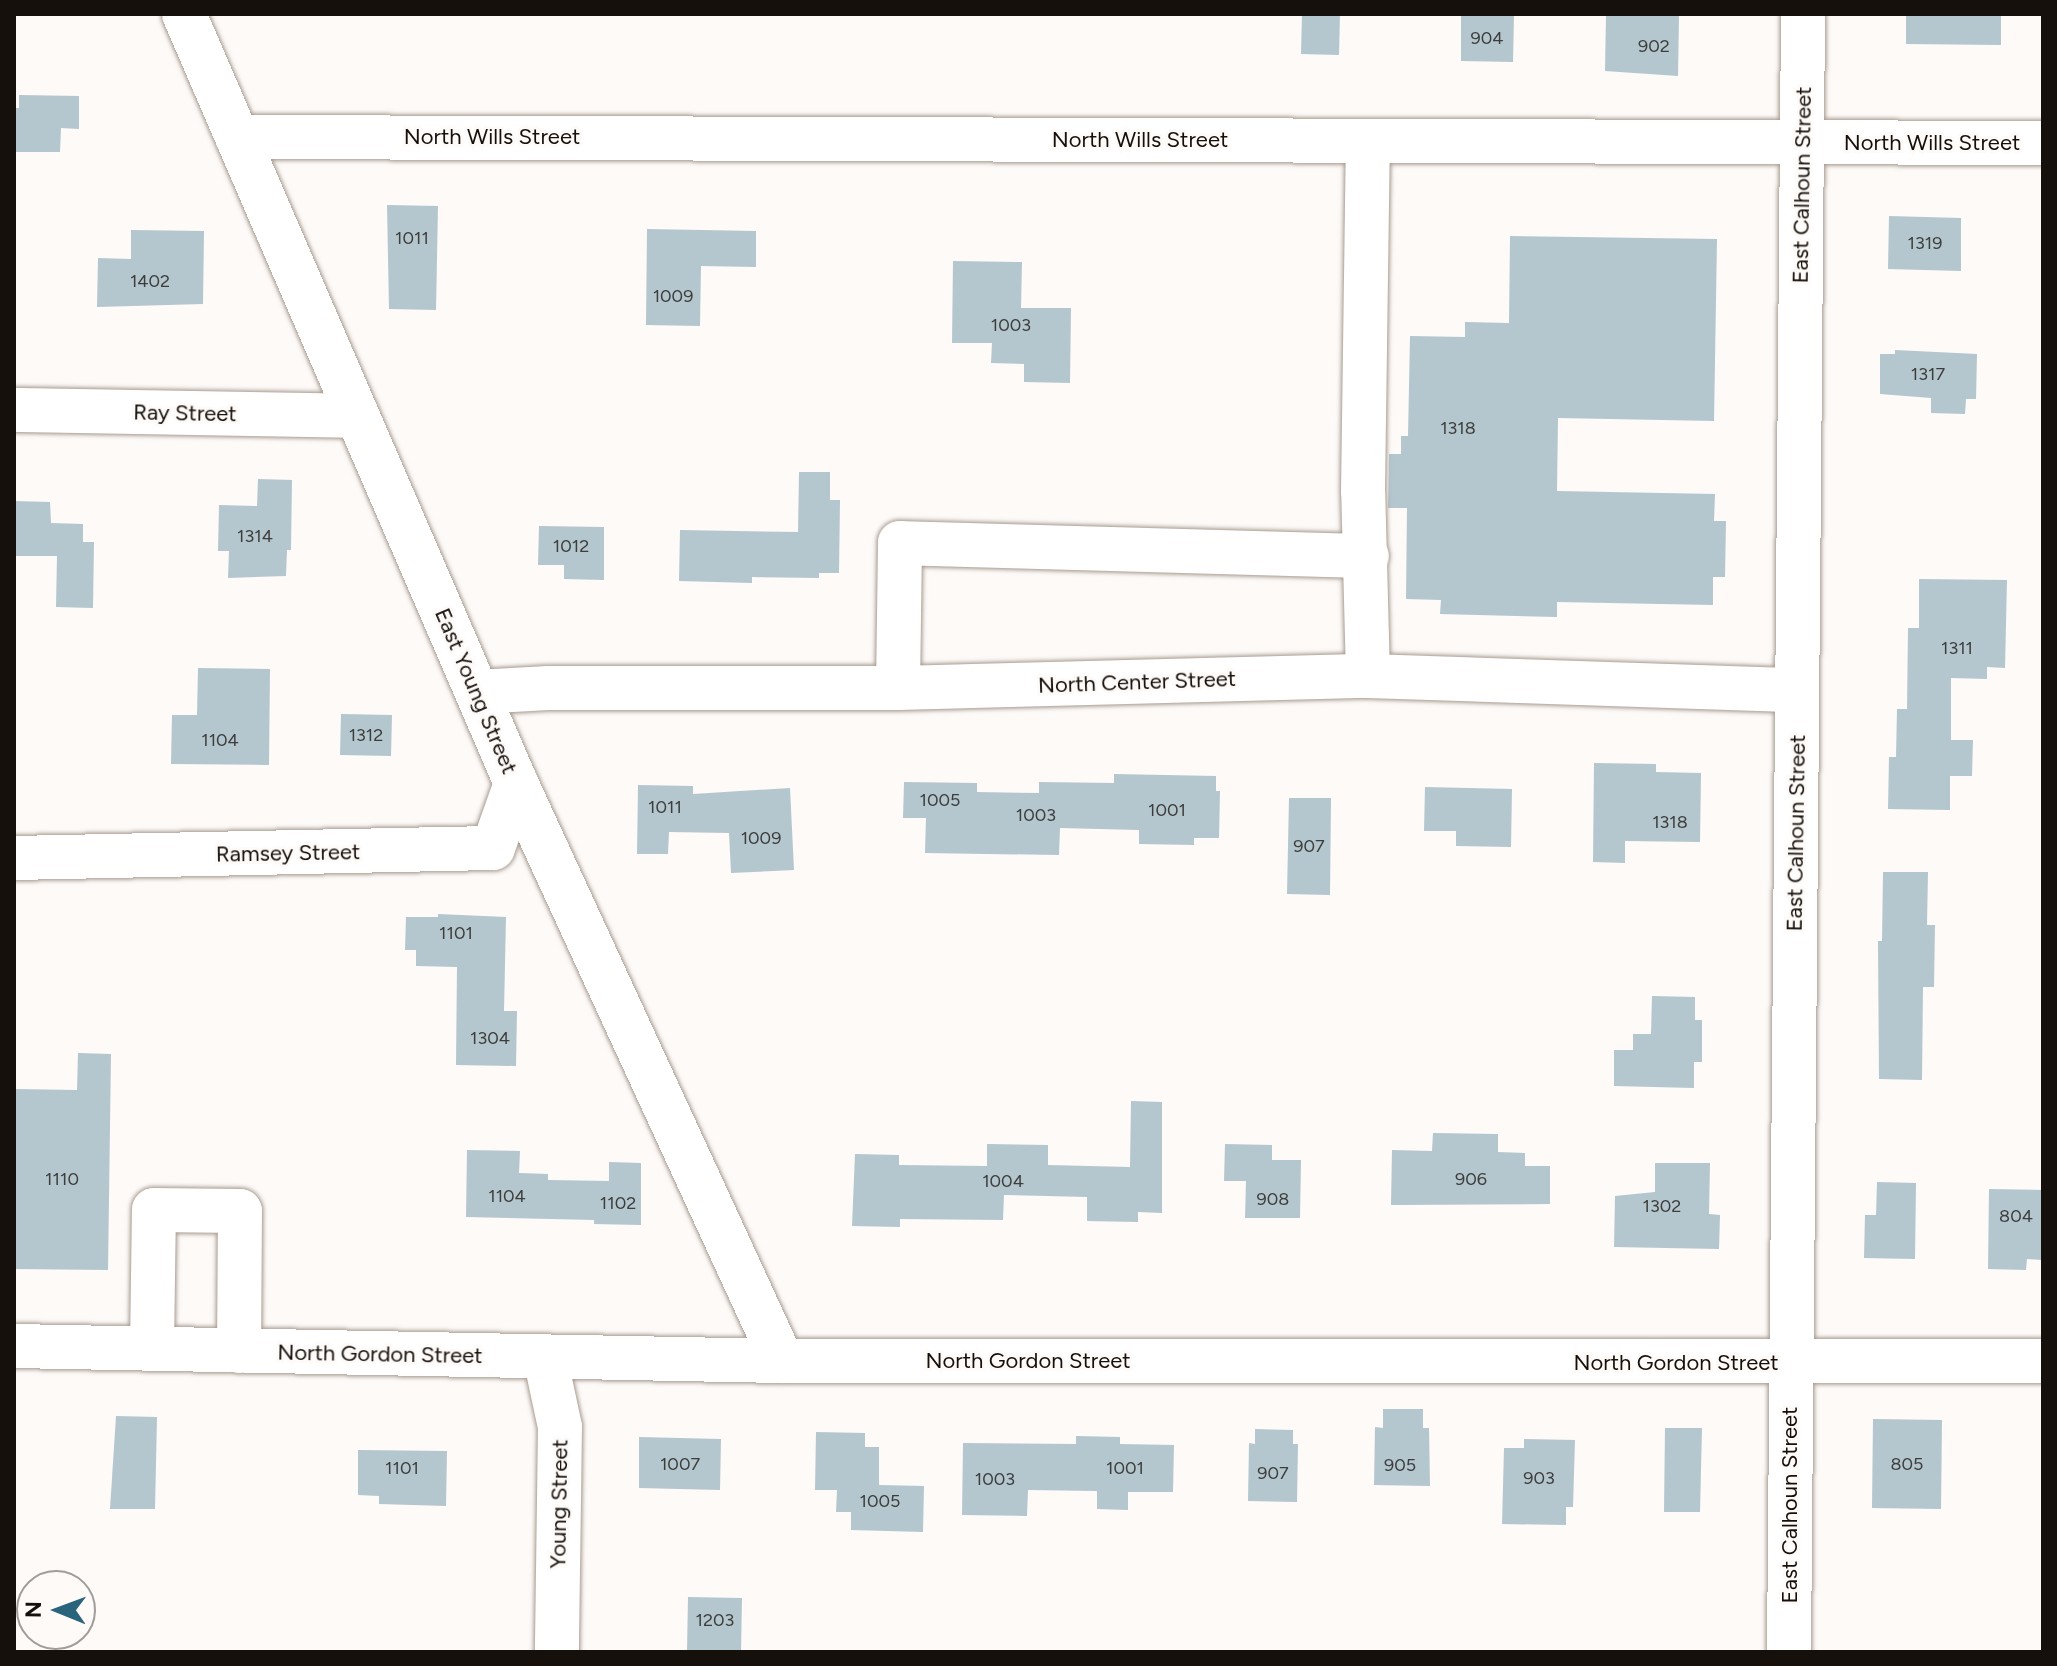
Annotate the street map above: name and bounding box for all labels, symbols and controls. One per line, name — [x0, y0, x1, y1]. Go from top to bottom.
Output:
house number: 904 — [1471, 27, 1503, 49]
house number: 902 — [1638, 35, 1670, 57]
street label: East Calhoun Street — [1787, 86, 1817, 284]
street label: North Wills Street — [404, 124, 580, 150]
street label: North Wills Street — [1052, 127, 1228, 153]
street label: North Wills Street — [1844, 130, 2020, 156]
house number: 1011 — [395, 227, 429, 249]
house number: 1319 — [1908, 232, 1942, 254]
house number: 1402 — [130, 270, 170, 292]
house number: 1009 — [653, 285, 693, 307]
house number: 1003 — [991, 314, 1031, 336]
house number: 1317 — [1911, 363, 1945, 385]
street label: Ray Street — [133, 399, 237, 427]
house number: 1318 — [1440, 417, 1476, 439]
house number: 1314 — [237, 525, 273, 547]
house number: 1012 — [553, 535, 589, 557]
street label: East Young Street — [429, 604, 523, 778]
house number: 1311 — [1941, 637, 1973, 659]
street label: North Center Street — [1038, 665, 1236, 699]
house number: 1312 — [349, 724, 383, 746]
house number: 1104 — [201, 729, 239, 751]
street label: East Calhoun Street — [1781, 734, 1811, 932]
house number: 1005 — [920, 789, 960, 811]
house number: 1011 — [648, 796, 682, 818]
house number: 1001 — [1148, 799, 1186, 821]
house number: 1003 — [1016, 804, 1056, 826]
house number: 1318 — [1652, 811, 1688, 833]
house number: 1009 — [741, 827, 781, 849]
house number: 907 — [1293, 835, 1325, 857]
street label: Ramsey Street — [216, 839, 360, 867]
house number: 1101 — [439, 922, 473, 944]
house number: 1304 — [470, 1027, 510, 1049]
house number: 1110 — [45, 1168, 79, 1190]
house number: 906 — [1455, 1168, 1487, 1190]
house number: 1004 — [982, 1170, 1024, 1192]
house number: 1104 — [488, 1185, 526, 1207]
house number: 908 — [1257, 1188, 1289, 1210]
house number: 1102 — [600, 1192, 636, 1214]
house number: 1302 — [1643, 1195, 1681, 1217]
house number: 804 — [1999, 1205, 2033, 1227]
street label: North Gordon Street — [277, 1339, 483, 1369]
street label: North Gordon Street — [925, 1348, 1131, 1374]
street label: North Gordon Street — [1573, 1350, 1779, 1376]
street label: East Calhoun Street — [1777, 1407, 1803, 1603]
street label: Young Street — [545, 1439, 573, 1569]
house number: 1007 — [660, 1453, 700, 1475]
house number: 805 — [1891, 1453, 1923, 1475]
house number: 905 — [1384, 1454, 1416, 1476]
house number: 1101 — [385, 1457, 419, 1479]
house number: 1001 — [1106, 1457, 1144, 1479]
house number: 907 — [1257, 1462, 1289, 1484]
house number: 903 — [1523, 1467, 1555, 1489]
house number: 1003 — [975, 1468, 1015, 1490]
house number: 1005 — [860, 1490, 900, 1512]
north arrow — [16, 1570, 96, 1650]
text: N — [20, 1601, 47, 1618]
house number: 1203 — [696, 1609, 734, 1631]

